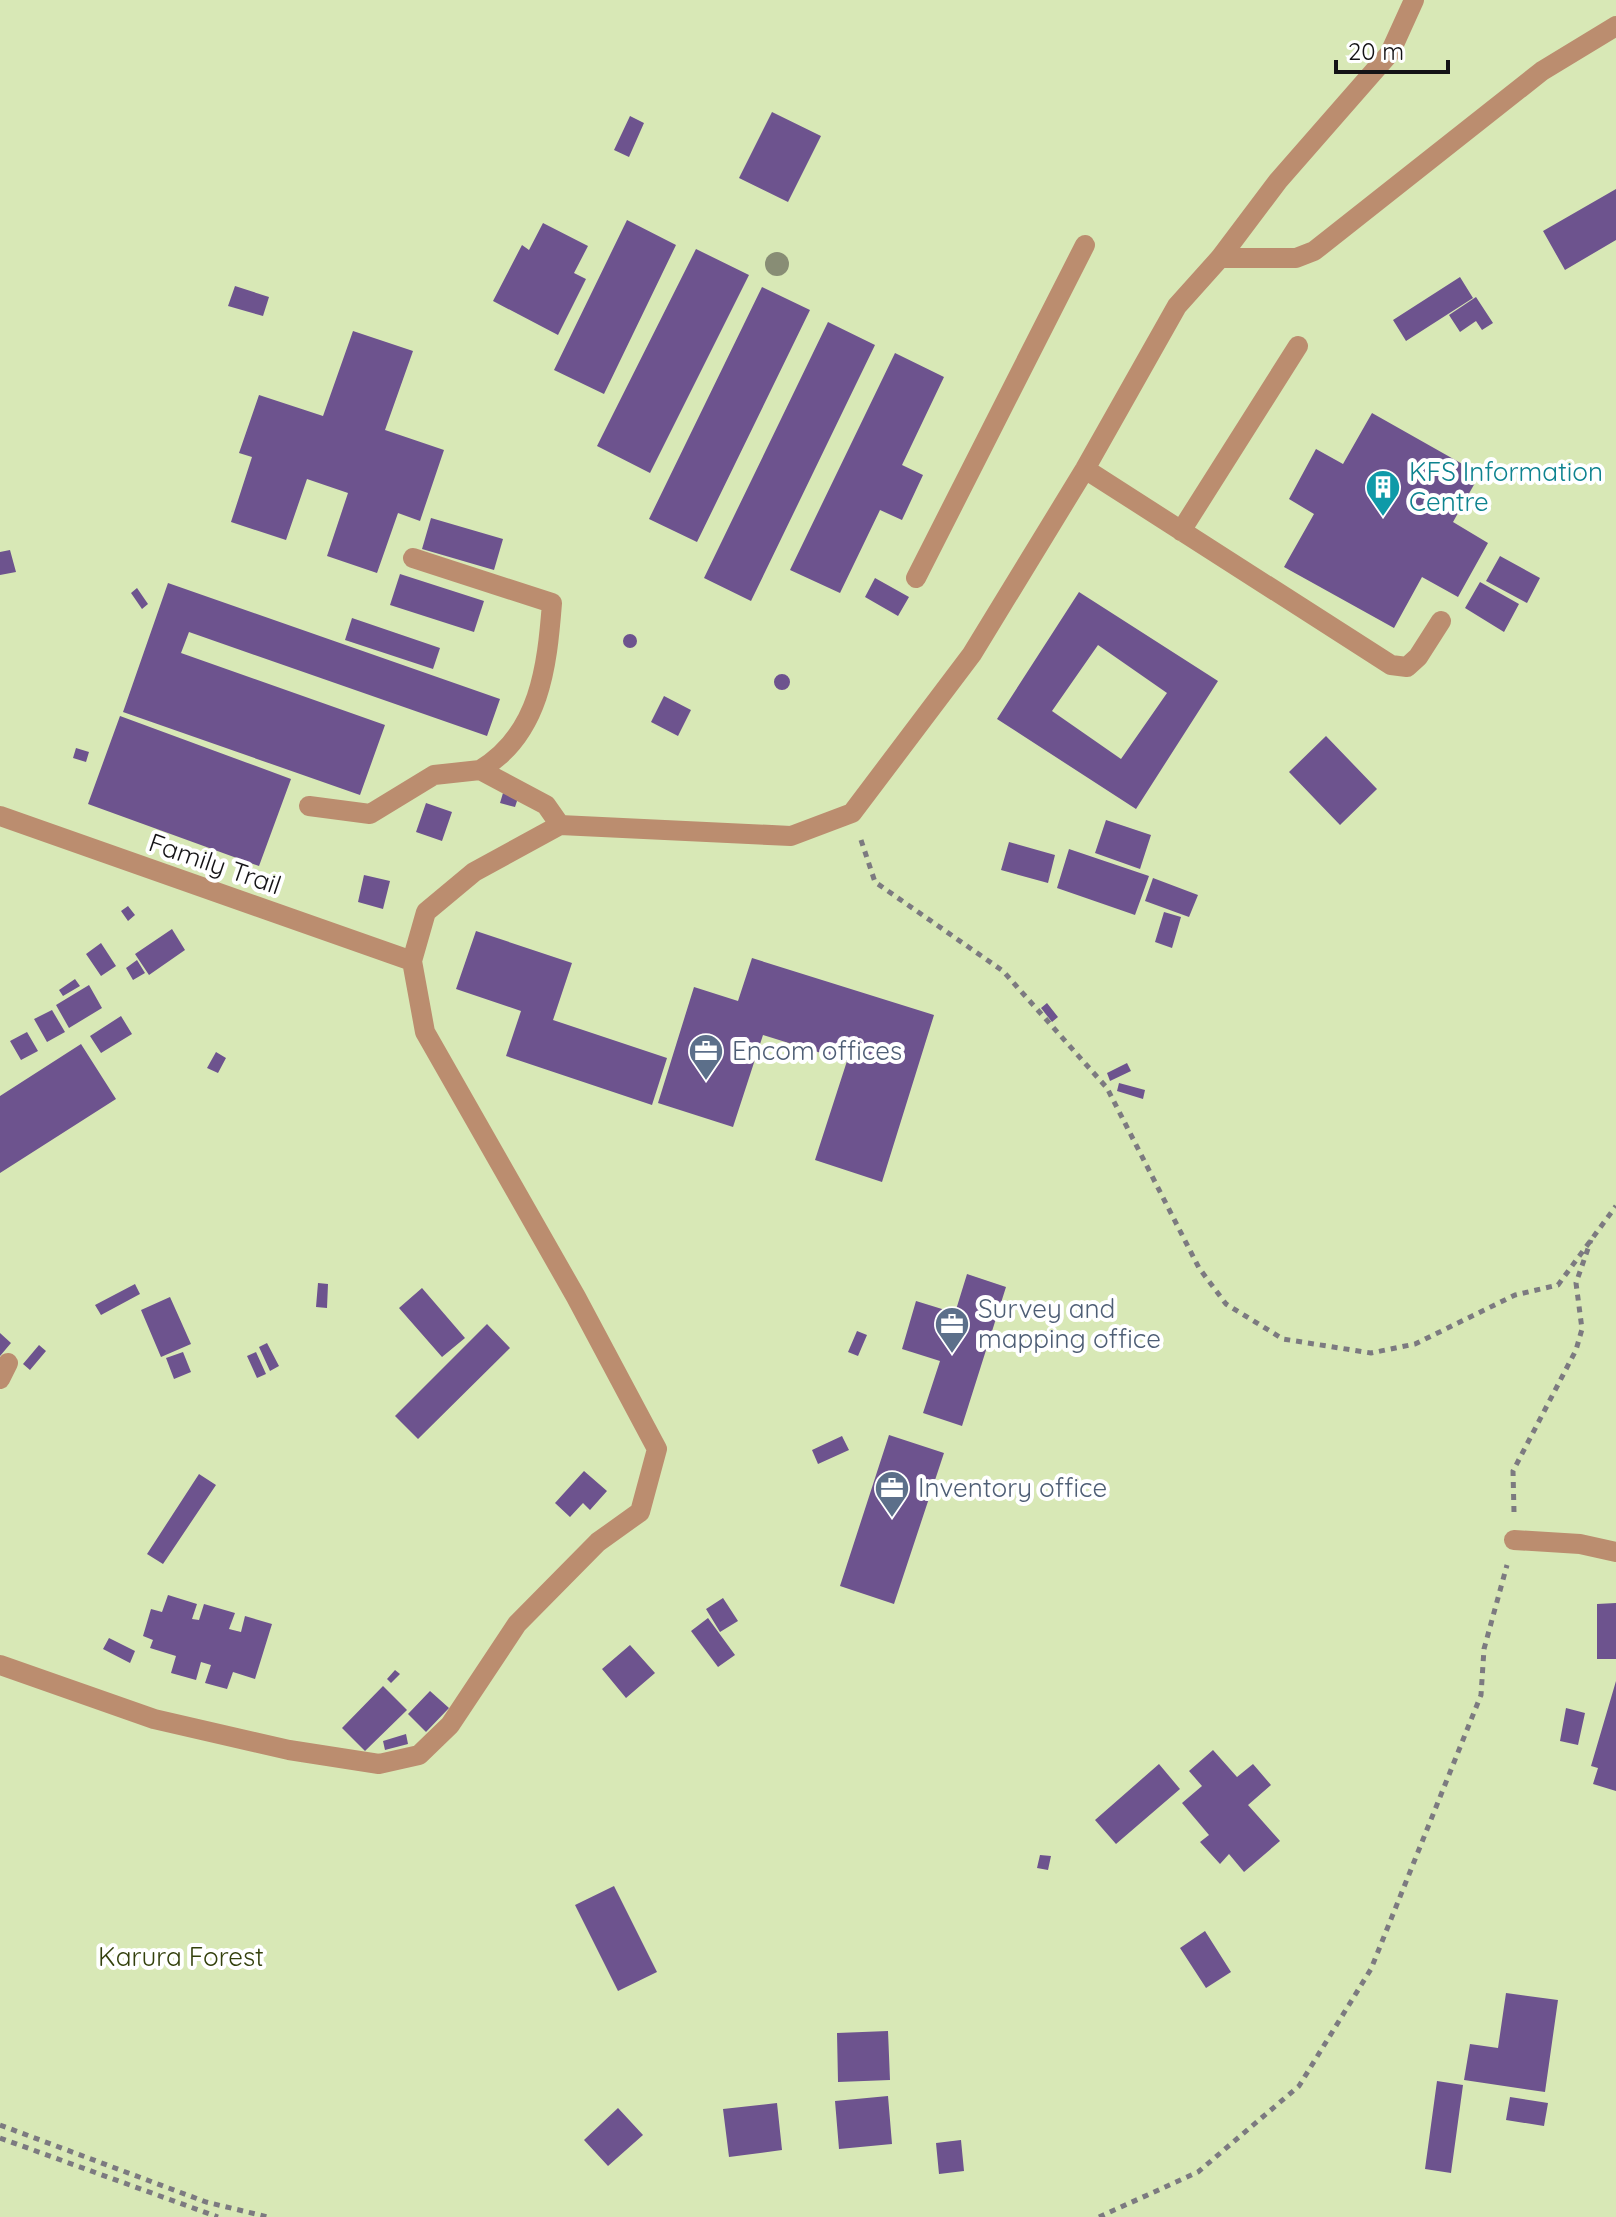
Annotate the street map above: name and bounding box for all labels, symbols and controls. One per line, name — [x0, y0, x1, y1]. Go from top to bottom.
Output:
scale bar — [1336, 24, 1448, 74]
text: 20 m — [1348, 36, 1404, 66]
place label: KFS Information Centre — [1409, 455, 1603, 518]
building icon: KFS Information Centre — [1364, 468, 1402, 518]
street label: Family Trail — [145, 825, 286, 902]
office icon: Encom offices — [687, 1032, 725, 1082]
place label: Encom offices — [732, 1034, 902, 1067]
place label: Survey and mapping office — [978, 1292, 1161, 1355]
office icon: Survey and mapping office — [933, 1305, 971, 1355]
office icon: Inventory office — [873, 1469, 911, 1519]
place label: Inventory office — [918, 1471, 1107, 1504]
park label: Karura Forest — [98, 1940, 264, 1973]

